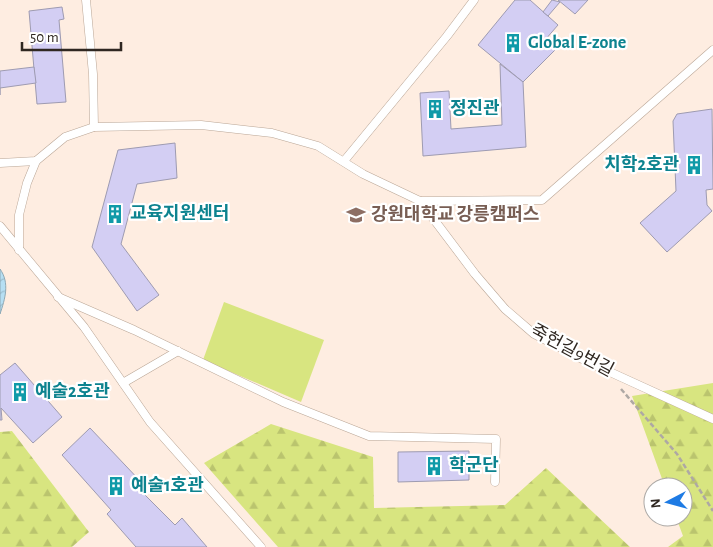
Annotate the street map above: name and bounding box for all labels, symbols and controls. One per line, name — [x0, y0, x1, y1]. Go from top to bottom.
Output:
scale bar — [22, 20, 121, 52]
text: 50 m — [30, 30, 59, 45]
building icon: Global E-zone — [502, 32, 524, 54]
place label: Global E-zone — [528, 34, 626, 52]
building icon: 정진관 — [424, 98, 446, 120]
place label: 정진관 — [450, 99, 500, 118]
place label: 치학2호관 — [604, 154, 679, 174]
building icon: 치학2호관 — [683, 154, 705, 176]
building icon: 교육지원센터 — [104, 203, 126, 225]
place label: 교육지원센터 — [130, 204, 229, 223]
school or university icon: 강원대학교 강릉캠퍼스 — [345, 204, 367, 226]
place label: 강원대학교 강릉캠퍼스 — [371, 204, 539, 224]
street label: 죽헌길9번길 — [527, 321, 617, 380]
building icon: 예술2호관 — [9, 381, 31, 403]
place label: 예술2호관 — [35, 382, 110, 401]
building icon: 학군단 — [423, 455, 445, 477]
place label: 학군단 — [449, 455, 499, 475]
building icon: 예술1호관 — [105, 475, 127, 497]
place label: 예술1호관 — [131, 476, 204, 495]
north arrow — [643, 477, 693, 527]
text: N — [649, 498, 664, 509]

